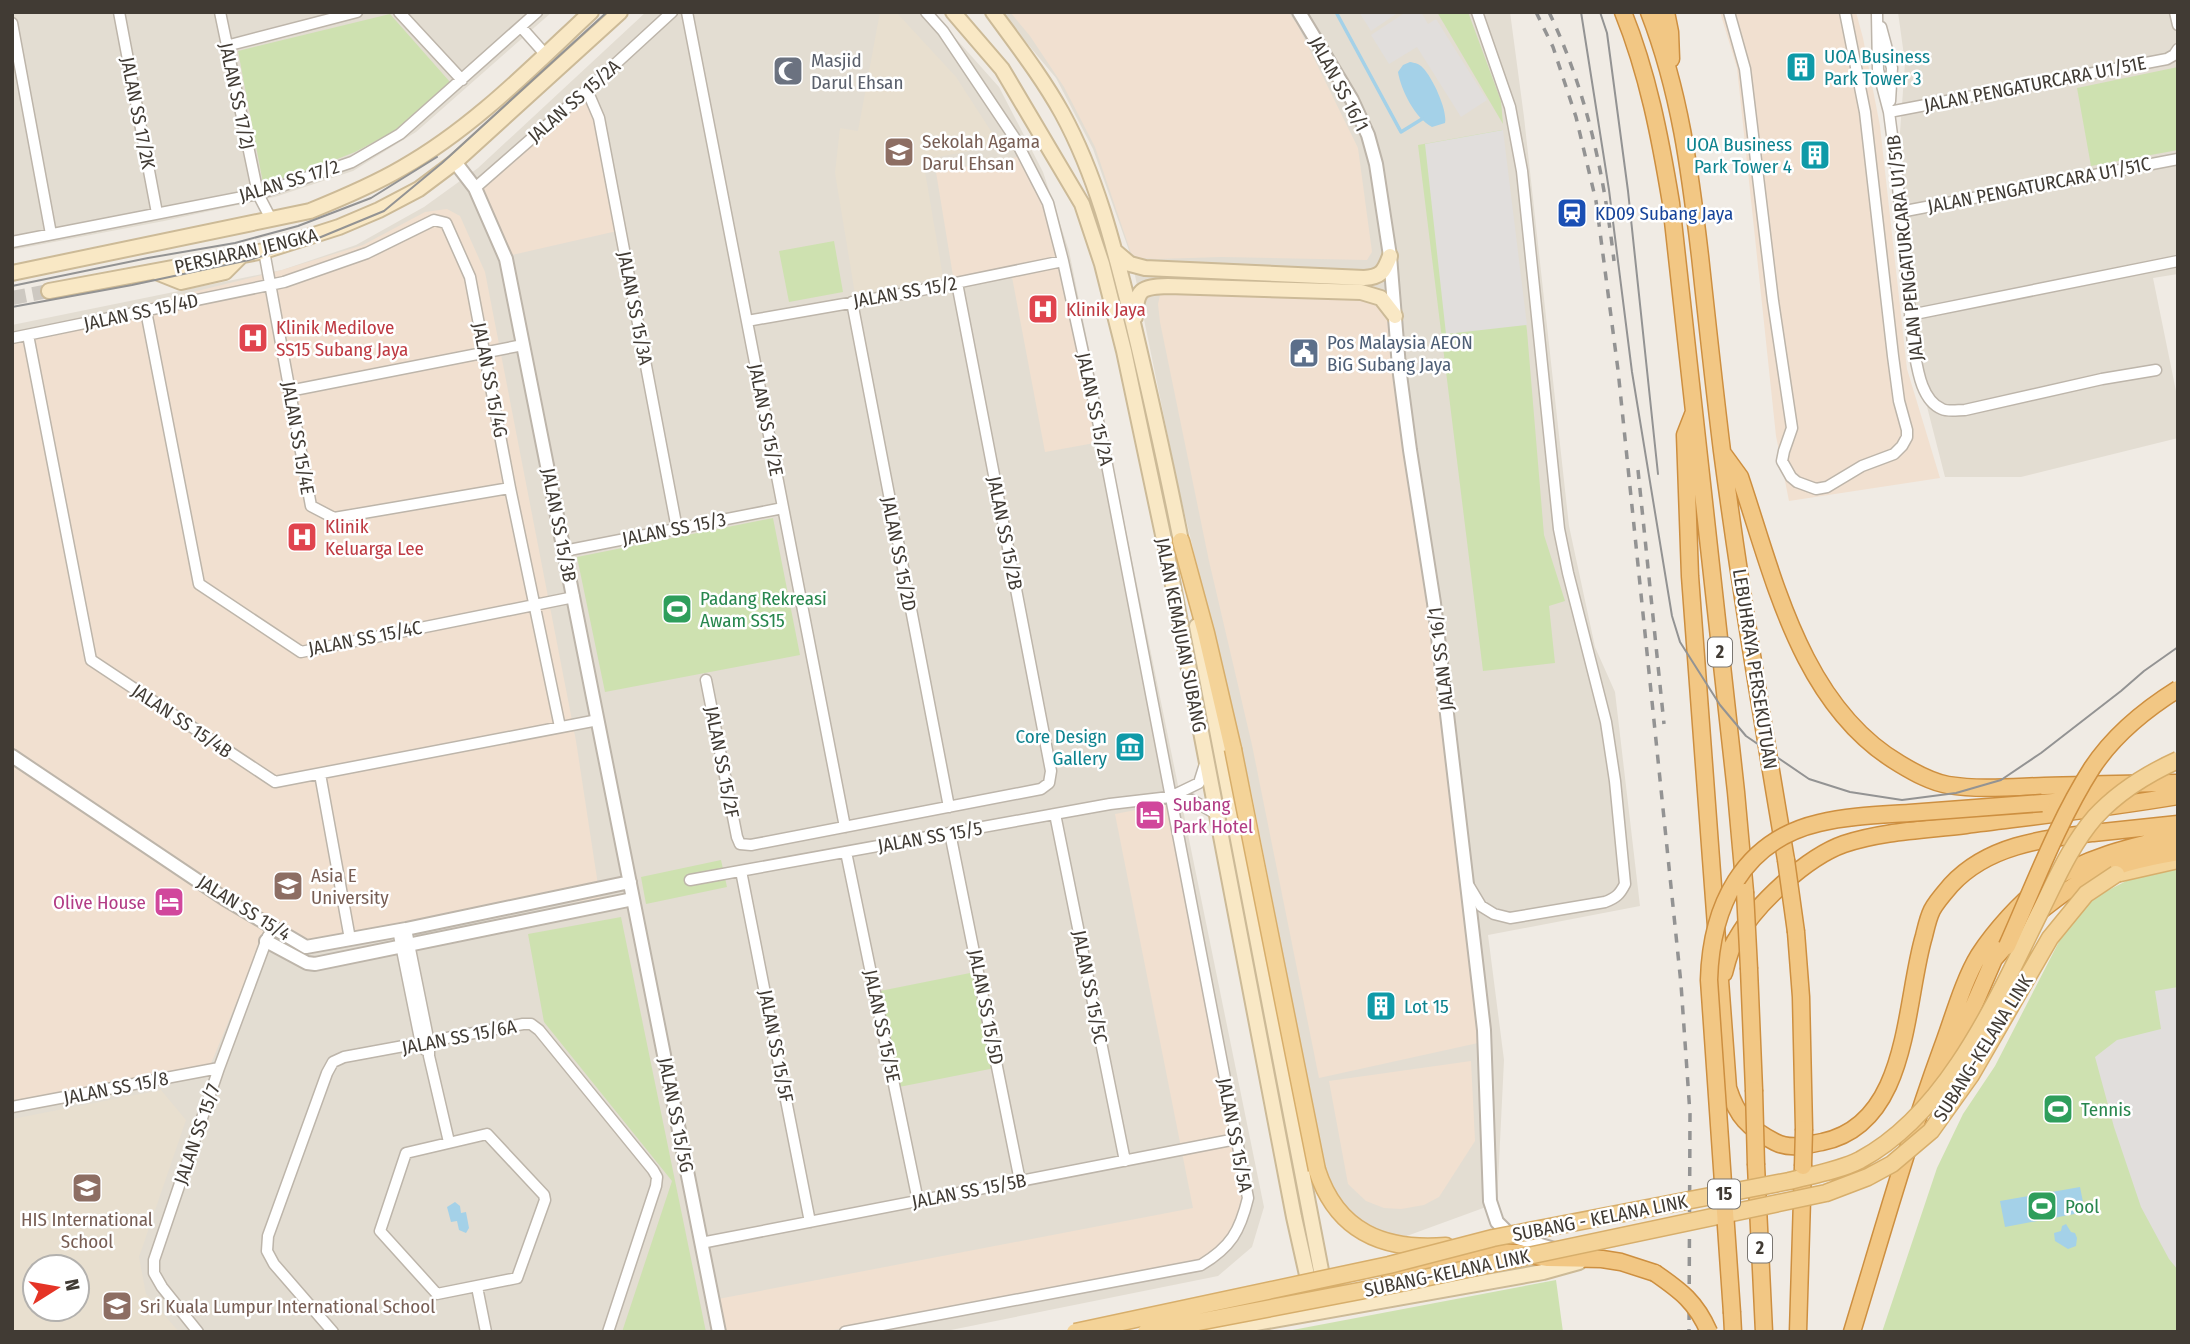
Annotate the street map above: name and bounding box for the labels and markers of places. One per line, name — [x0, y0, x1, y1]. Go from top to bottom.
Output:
place label: UOA Business Park Tower 3 — [1824, 45, 1930, 90]
place label: Masjid Darul Ehsan — [811, 49, 903, 94]
building icon: UOA Business Park Tower 3 — [1784, 50, 1818, 84]
mosque icon: Masjid Darul Ehsan — [771, 54, 805, 88]
place label: Sekolah Agama Darul Ehsan — [922, 130, 1040, 175]
place label: UOA Business Park Tower 4 — [1686, 133, 1792, 178]
school or university icon: Sekolah Agama Darul Ehsan — [882, 135, 916, 169]
building icon: UOA Business Park Tower 4 — [1798, 138, 1832, 172]
station icon: KD09 Subang Jaya — [1555, 196, 1589, 230]
place label: KD09 Subang Jaya — [1595, 202, 1733, 225]
hospital icon: Klinik Jaya — [1026, 292, 1060, 326]
place label: Klinik Jaya — [1066, 298, 1146, 321]
place label: Klinik Medilove SS15 Subang Jaya — [276, 316, 408, 361]
hospital icon: Klinik Medilove SS15 Subang Jaya — [236, 321, 270, 355]
place label: Pos Malaysia AEON BiG Subang Jaya — [1327, 331, 1473, 376]
public building icon: Pos Malaysia AEON BiG Subang Jaya — [1287, 336, 1321, 370]
place label: Klinik Keluarga Lee — [325, 515, 424, 560]
hospital icon: Klinik Keluarga Lee — [285, 520, 319, 554]
place label: Padang Rekreasi Awam SS15 — [700, 587, 827, 632]
sports icon: Padang Rekreasi Awam SS15 — [660, 592, 694, 626]
place label: Core Design Gallery — [1016, 725, 1108, 770]
museum icon: Core Design Gallery — [1113, 730, 1147, 764]
place label: Subang Park Hotel — [1173, 793, 1253, 838]
hotel icon: Subang Park Hotel — [1133, 798, 1167, 832]
place label: Asia E University — [311, 864, 389, 909]
school or university icon: Asia E University — [271, 869, 305, 903]
hotel icon: Olive House — [152, 885, 186, 919]
place label: Olive House — [53, 891, 146, 914]
building icon: Lot 15 — [1364, 989, 1398, 1023]
place label: Lot 15 — [1404, 995, 1449, 1018]
sports icon: Tennis — [2041, 1092, 2075, 1126]
place label: Tennis — [2081, 1098, 2131, 1121]
school or university icon: HIS International School — [70, 1171, 104, 1205]
sports icon: Pool — [2025, 1189, 2059, 1223]
place label: Pool — [2065, 1195, 2099, 1218]
place label: HIS International School — [21, 1208, 153, 1253]
school or university icon: Sri Kuala Lumpur International School — [100, 1289, 134, 1323]
place label: Sri Kuala Lumpur International School — [140, 1295, 435, 1318]

